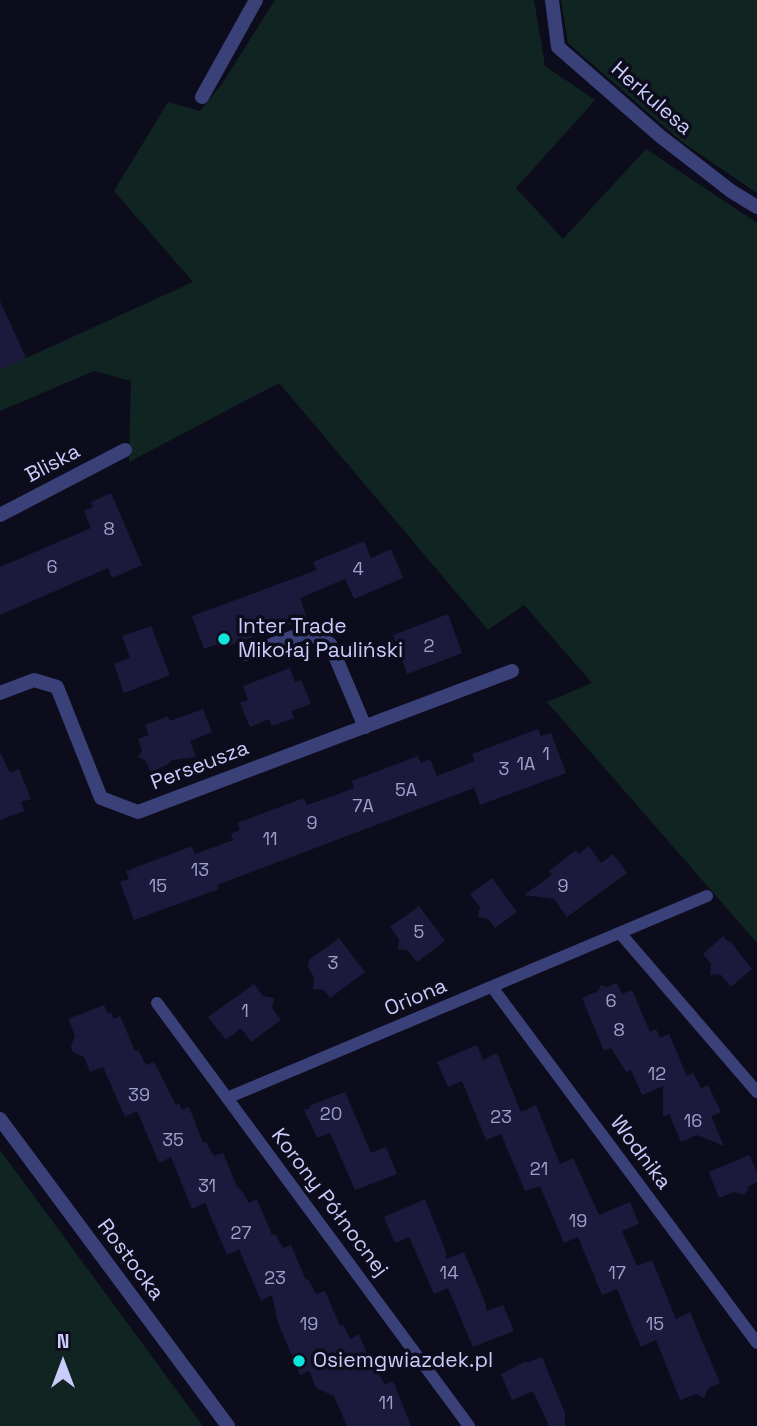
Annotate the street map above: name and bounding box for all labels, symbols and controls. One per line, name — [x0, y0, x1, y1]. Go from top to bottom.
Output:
street label: Herkulesa — [605, 57, 697, 141]
street label: Bliska — [21, 439, 85, 489]
house number: 8 — [103, 519, 115, 541]
house number: 6 — [46, 557, 58, 579]
house number: 4 — [352, 559, 364, 581]
place label: Inter Trade Mikołaj Pauliński — [238, 614, 403, 664]
marker: Inter Trade Mikołaj Pauliński — [216, 631, 232, 647]
house number: 2 — [424, 636, 434, 658]
street label: Perseusza — [148, 736, 252, 796]
house number: 1 — [542, 744, 550, 766]
house number: 1A — [517, 754, 535, 776]
house number: 3 — [499, 759, 509, 781]
house number: 5A — [395, 780, 417, 802]
house number: 7A — [352, 796, 374, 818]
house number: 9 — [306, 813, 318, 835]
house number: 11 — [262, 829, 278, 851]
house number: 13 — [191, 860, 209, 882]
house number: 15 — [149, 876, 167, 898]
house number: 9 — [557, 876, 569, 898]
house number: 5 — [414, 922, 424, 944]
house number: 3 — [328, 953, 338, 975]
street label: Oriona — [381, 974, 451, 1022]
house number: 6 — [605, 991, 617, 1013]
house number: 1 — [241, 1001, 249, 1023]
house number: 8 — [613, 1020, 625, 1042]
house number: 12 — [648, 1064, 666, 1086]
house number: 39 — [128, 1085, 150, 1107]
house number: 20 — [320, 1104, 342, 1126]
house number: 23 — [490, 1107, 512, 1129]
street label: Wodnika — [604, 1111, 676, 1195]
house number: 16 — [684, 1111, 702, 1133]
street label: Korony Północnej — [265, 1124, 393, 1282]
house number: 35 — [162, 1130, 184, 1152]
house number: 21 — [530, 1159, 548, 1181]
house number: 31 — [198, 1176, 216, 1198]
house number: 19 — [569, 1211, 587, 1233]
street label: Rostocka — [91, 1214, 169, 1306]
house number: 27 — [231, 1223, 251, 1245]
house number: 14 — [440, 1263, 458, 1285]
house number: 17 — [608, 1263, 626, 1285]
house number: 23 — [264, 1268, 286, 1290]
house number: 19 — [300, 1314, 318, 1336]
house number: 15 — [646, 1314, 664, 1336]
north arrow — [28, 1328, 98, 1398]
text: N — [57, 1329, 69, 1354]
place label: Osiemgwiazdek.pl — [313, 1348, 493, 1374]
marker: Osiemgwiazdek.pl — [291, 1353, 307, 1369]
house number: 11 — [378, 1393, 394, 1415]

